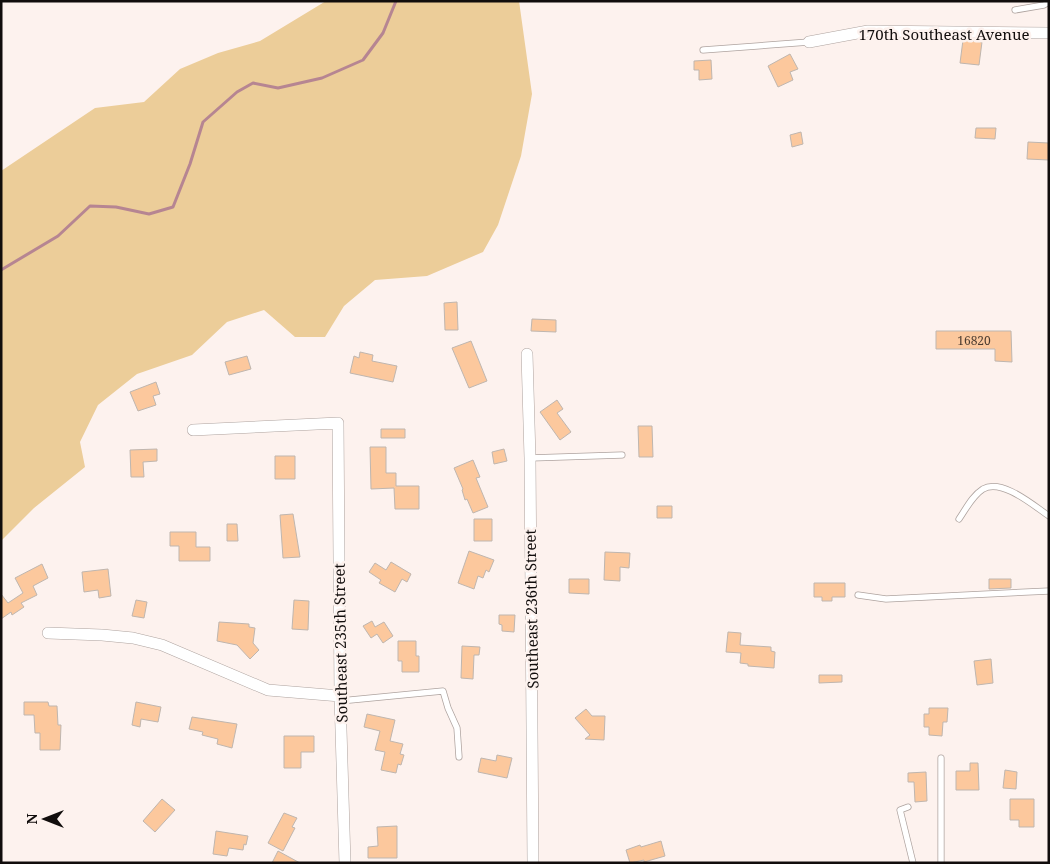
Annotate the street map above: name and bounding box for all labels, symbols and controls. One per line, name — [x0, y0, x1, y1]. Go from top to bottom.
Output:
street label: 170th Southeast Avenue — [858, 24, 1030, 44]
house number: 16820 — [957, 332, 991, 349]
street label: Southeast 236th Street — [520, 529, 542, 689]
street label: Southeast 235th Street — [329, 563, 351, 723]
north arrow — [20, 794, 70, 844]
text: N — [22, 813, 41, 825]

